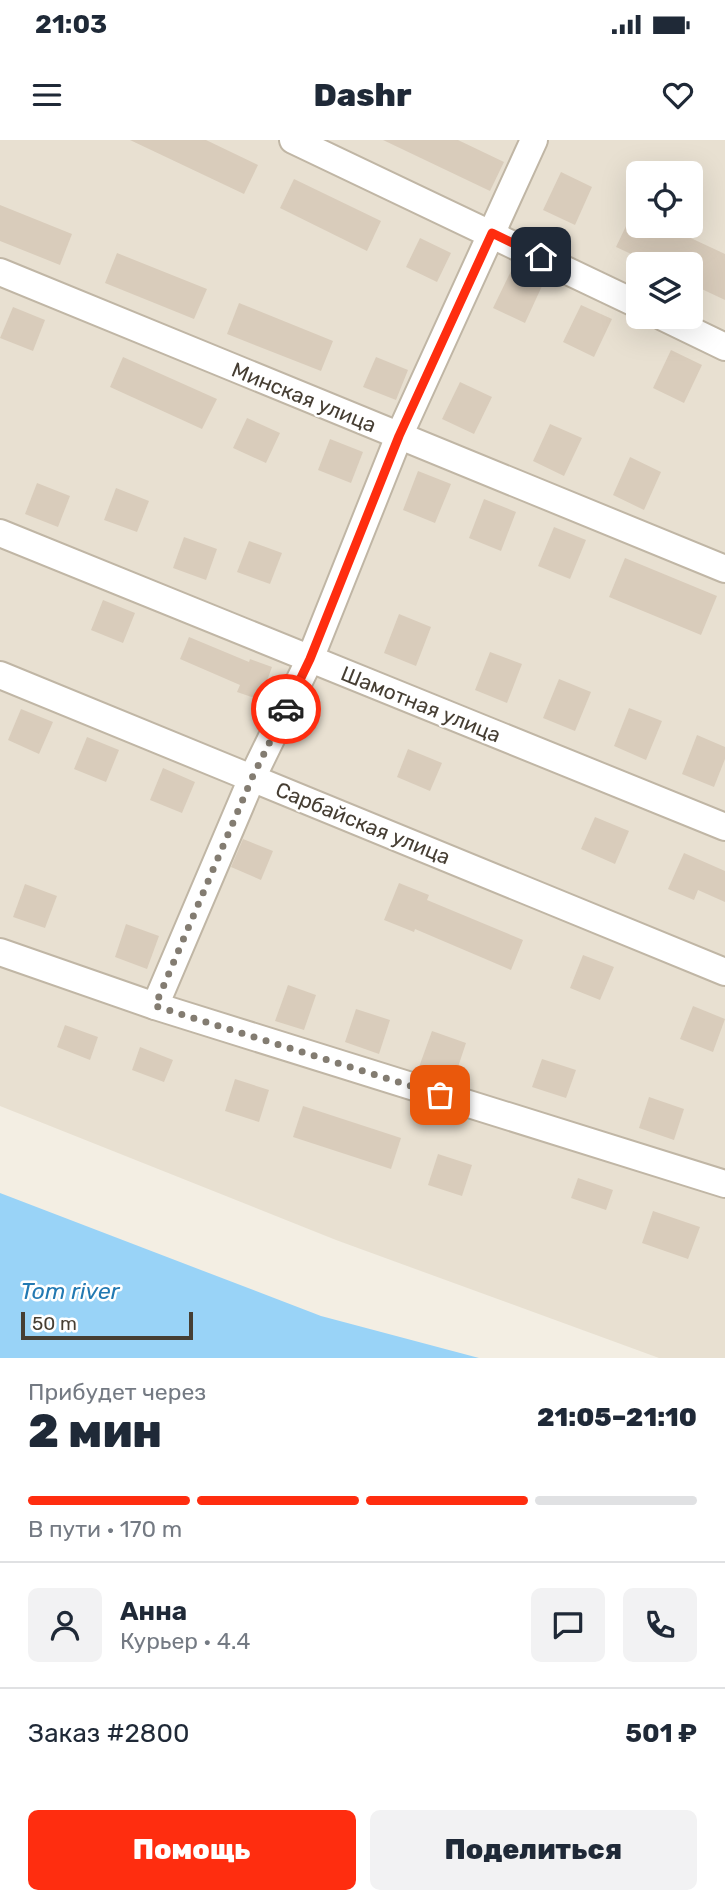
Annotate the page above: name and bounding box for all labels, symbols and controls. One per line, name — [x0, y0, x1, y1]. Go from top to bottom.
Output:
text: 21:03 — [35, 9, 107, 40]
icon: menu — [28, 76, 66, 114]
text: Dashr — [314, 76, 411, 114]
icon: heart — [659, 76, 697, 114]
map controls — [626, 161, 703, 329]
button: locate — [626, 161, 703, 238]
pin — [511, 227, 571, 287]
icon: home — [522, 238, 560, 276]
button: layers — [626, 252, 703, 329]
street label: Минская улица — [228, 357, 380, 437]
street label: Шамотная улица — [337, 661, 505, 747]
courier — [251, 674, 321, 744]
icon: car — [267, 690, 305, 728]
street label: Сарбайская улица — [272, 777, 454, 869]
pin — [410, 1065, 470, 1125]
icon: bag — [421, 1076, 459, 1114]
water label: Tom river — [21, 1277, 121, 1305]
scale bar — [21, 1309, 192, 1341]
text: 50 m — [32, 1312, 77, 1335]
text: Прибудет через — [28, 1378, 206, 1406]
text: 21:05–21:10 — [537, 1402, 697, 1433]
text: 2 мин — [28, 1404, 162, 1459]
text: В пути · 170 m — [28, 1515, 182, 1543]
button: person — [28, 1588, 102, 1662]
button: chat — [531, 1588, 605, 1662]
button: phone — [623, 1588, 697, 1662]
text: Анна — [120, 1596, 187, 1627]
text: Курьер · 4.4 — [120, 1627, 251, 1655]
text: Заказ #2800 — [28, 1718, 189, 1749]
text: 501 ₽ — [625, 1718, 697, 1749]
button: Помощь — [28, 1810, 356, 1890]
button: Поделиться — [370, 1810, 697, 1890]

